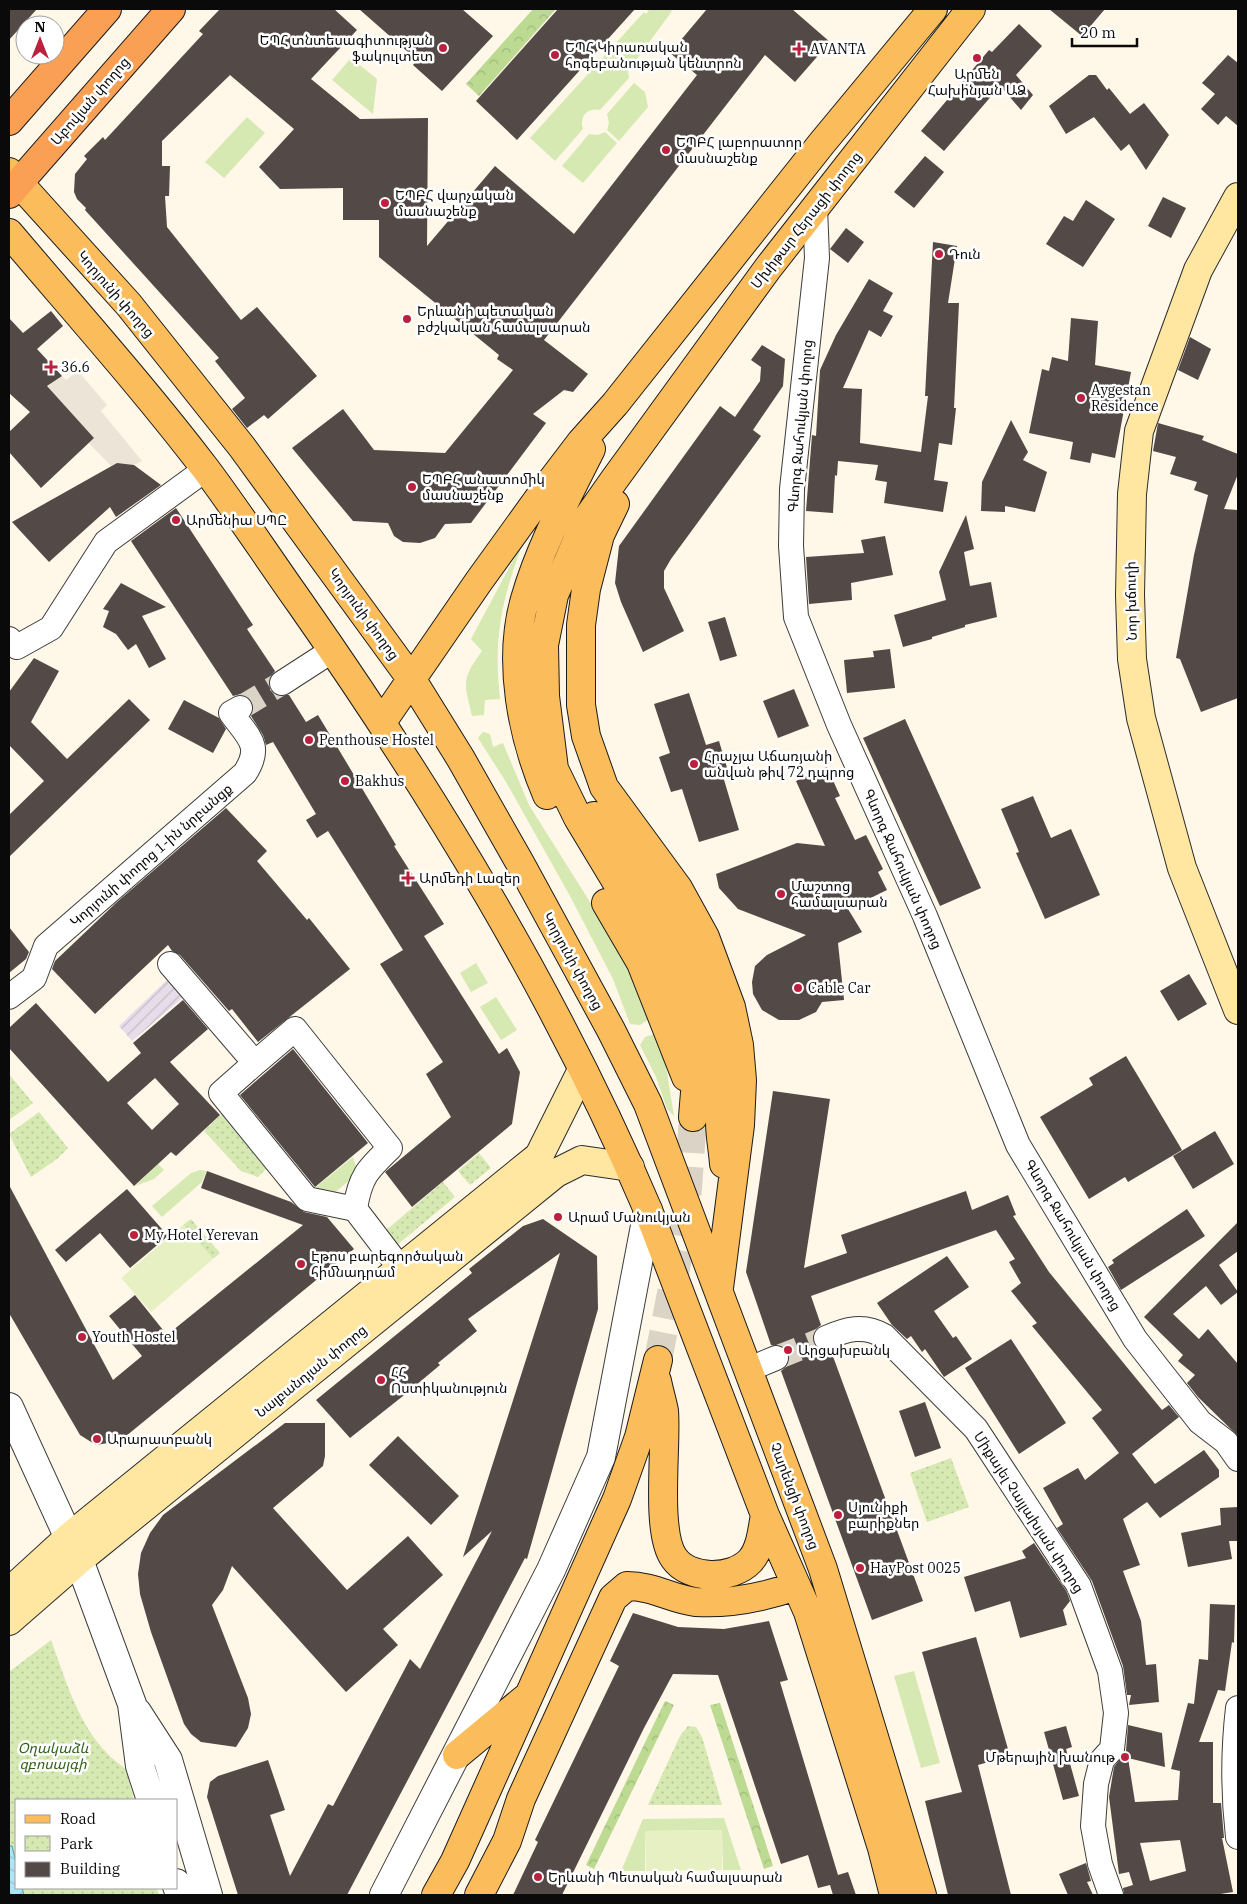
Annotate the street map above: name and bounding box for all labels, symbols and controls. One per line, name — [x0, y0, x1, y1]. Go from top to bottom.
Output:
north arrow — [15, 15, 65, 65]
scale bar — [1072, 15, 1137, 47]
text: N — [34, 18, 46, 36]
text: 20 m — [1080, 23, 1116, 42]
place label: ԵՊՀ տնտեսագիտության ֆակուլտետ — [259, 31, 433, 65]
place label: ԵՊՀ Կիրառական հոգեբանության կենտրոն — [565, 38, 742, 72]
place label: AVANTA — [810, 40, 866, 58]
marker: ԵՊՀ տնտեսագիտության ֆակուլտետ — [437, 42, 449, 54]
marker: AVANTA — [792, 42, 806, 56]
marker: ԵՊՀ Կիրառական հոգեբանության կենտրոն — [549, 49, 561, 61]
marker: Արմեն Հախինյան ԱՁ — [971, 52, 983, 64]
street label: Աբովյան փողոց — [47, 53, 133, 149]
place label: Արմեն Հախինյան ԱՁ — [928, 65, 1026, 99]
place label: ԵՊԲՀ լաբորատոր մասնաշենք — [676, 133, 802, 167]
marker: ԵՊԲՀ լաբորատոր մասնաշենք — [660, 144, 672, 156]
street label: Մխիթար Հերացի փողոց — [747, 148, 865, 292]
place label: ԵՊԲՀ վարչական մասնաշենք — [395, 186, 514, 220]
marker: ԵՊԲՀ վարչական մասնաշենք — [379, 197, 391, 209]
place label: Դուն — [949, 245, 981, 263]
street label: Կորյունի փողոց — [73, 247, 159, 341]
marker: Դուն — [933, 248, 945, 260]
place label: Երևանի պետական բժշկական համալսարան — [417, 302, 590, 336]
marker: Երևանի պետական բժշկական համալսարան — [401, 313, 413, 325]
street label: Գևորգ Ջահուկյան փողոց — [783, 339, 817, 513]
place label: 36.6 — [61, 358, 90, 376]
marker: 36.6 — [45, 361, 57, 373]
place label: Aygestan Residence — [1091, 381, 1159, 415]
marker: Aygestan Residence — [1075, 392, 1087, 404]
place label: ԵՊԲՀ անատոմիկ մասնաշենք — [422, 470, 545, 504]
marker: ԵՊԲՀ անատոմիկ մասնաշենք — [406, 481, 418, 493]
place label: Արմենիա ՍՊԸ — [186, 511, 287, 529]
marker: Արմենիա ՍՊԸ — [170, 514, 182, 526]
street label: Նոր խճուղի — [1121, 561, 1141, 641]
street label: Կորյունի փողոց — [325, 565, 403, 663]
place label: Penthouse Hostel — [319, 731, 434, 749]
marker: Penthouse Hostel — [303, 734, 315, 746]
place label: Հրաչյա Աճառյանի անվան թիվ 72 դպրոց — [704, 747, 855, 781]
marker: Հրաչյա Աճառյանի անվան թիվ 72 դպրոց — [688, 758, 700, 770]
place label: Bakhus — [355, 772, 405, 790]
marker: Bakhus — [339, 775, 351, 787]
street label: Կորյունի փողոց 1-ին նրբանցք — [66, 780, 236, 930]
street label: Գևորգ Ջահուկյան փողոց — [859, 786, 947, 952]
place label: Արմեդի Լազեր — [419, 869, 520, 887]
marker: Արմեդի Լազեր — [401, 871, 415, 885]
place label: Մաշտոց համալսարան — [791, 877, 888, 911]
marker: Մաշտոց համալսարան — [775, 888, 787, 900]
street label: Կորյունի փողոց — [539, 909, 607, 1013]
place label: Cable Car — [808, 979, 871, 997]
marker: Cable Car — [792, 982, 804, 994]
street label: Գևորգ Ջահուկյան փողոց — [1021, 1156, 1125, 1314]
place label: Արամ Մանուկյան — [568, 1208, 691, 1226]
marker: Արամ Մանուկյան — [552, 1211, 564, 1223]
place label: My Hotel Yerevan — [144, 1226, 259, 1244]
marker: My Hotel Yerevan — [128, 1229, 140, 1241]
place label: Էթոս բարեգործական հիմնադրամ — [311, 1247, 464, 1281]
marker: Էթոս բարեգործական հիմնադրամ — [295, 1258, 307, 1270]
street label: Նալբանդյան փողոց — [252, 1321, 370, 1421]
place label: Youth Hostel — [92, 1328, 176, 1346]
marker: Youth Hostel — [76, 1331, 88, 1343]
place label: Արցախբանկ — [798, 1341, 890, 1359]
marker: Արցախբանկ — [782, 1344, 794, 1356]
place label: ՀՀ Ոստիկանություն — [391, 1363, 507, 1397]
marker: ՀՀ Ոստիկանություն — [375, 1374, 387, 1386]
street label: Միքայել Չայլախյան փողոց — [970, 1428, 1088, 1596]
place label: Արարատբանկ — [107, 1430, 212, 1448]
marker: Արարատբանկ — [91, 1433, 103, 1445]
street label: Չարենցի փողոց — [766, 1440, 824, 1552]
place label: Սյունիքի բարիքներ — [848, 1498, 919, 1532]
marker: Սյունիքի բարիքներ — [832, 1509, 844, 1521]
place label: HayPost 0025 — [870, 1559, 961, 1577]
marker: HayPost 0025 — [854, 1562, 866, 1574]
park label: Օղակաձև զբոսայգի — [18, 1739, 88, 1773]
place label: Մթերային խանութ — [985, 1748, 1116, 1766]
marker: Մթերային խանութ — [1119, 1751, 1131, 1763]
legend — [15, 1799, 178, 1889]
text: Road — [60, 1809, 96, 1828]
text: Park — [60, 1834, 93, 1853]
text: Building — [60, 1859, 120, 1878]
place label: Երևանի Պետական համալսարան — [548, 1868, 783, 1886]
marker: Երևանի Պետական համալսարան — [532, 1871, 544, 1883]

